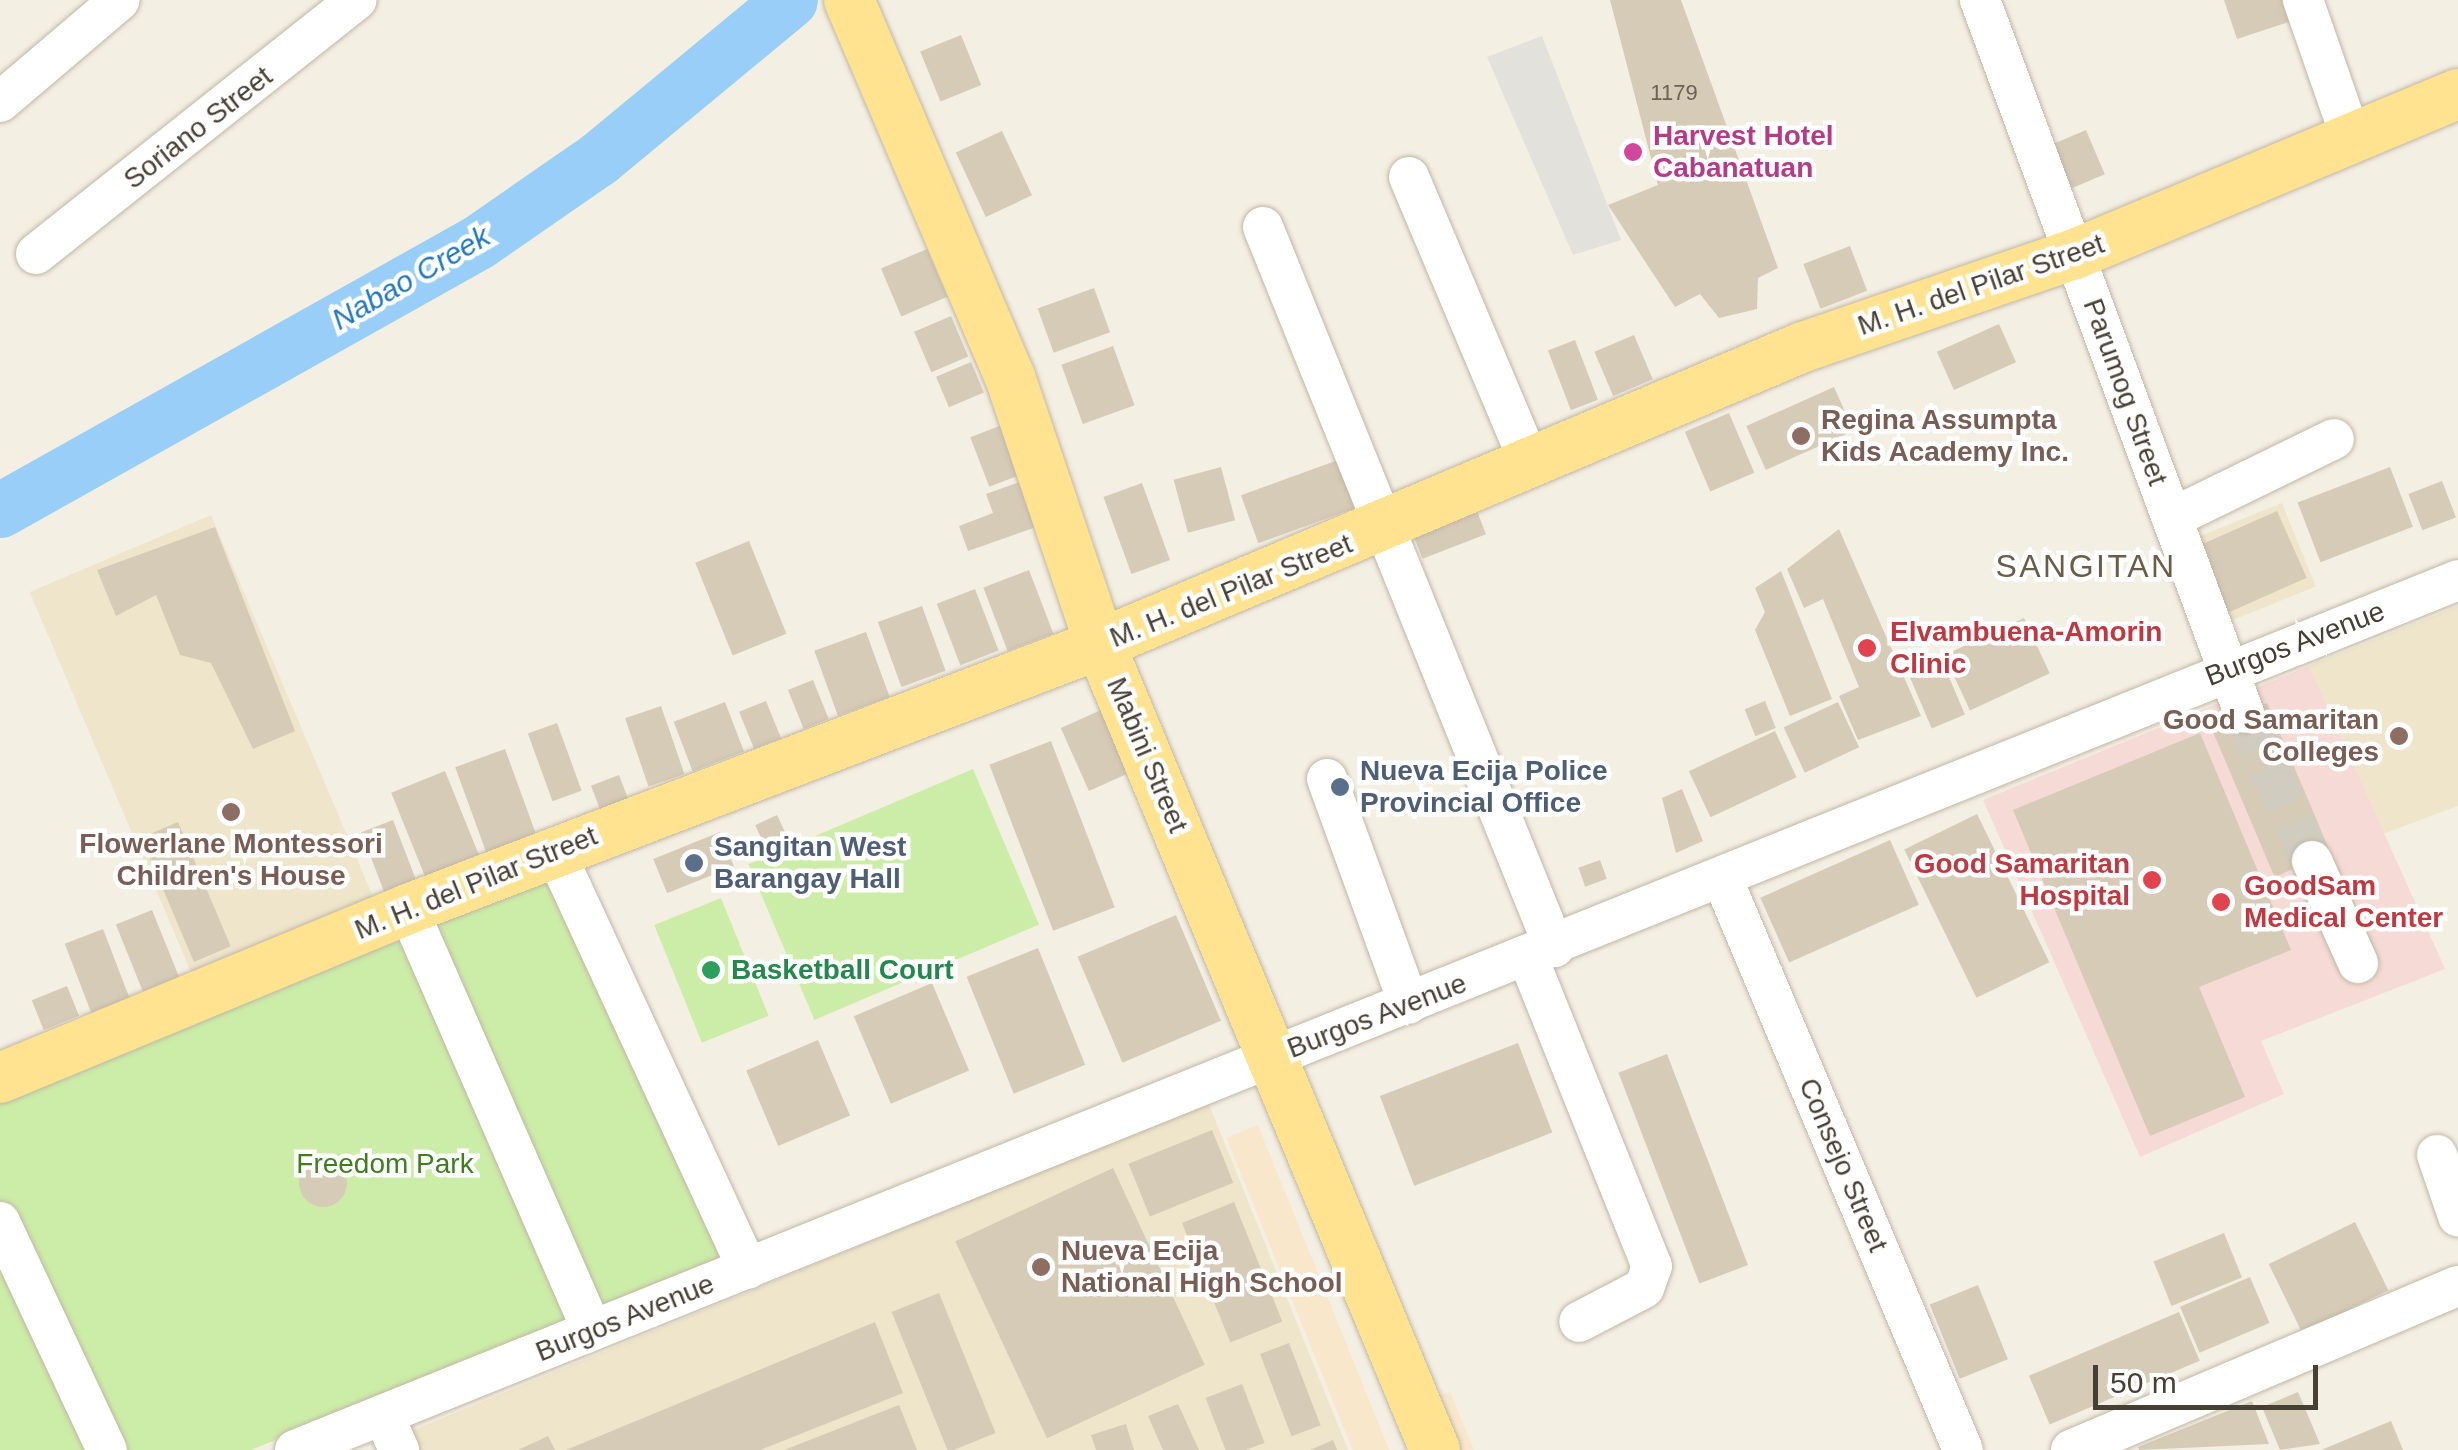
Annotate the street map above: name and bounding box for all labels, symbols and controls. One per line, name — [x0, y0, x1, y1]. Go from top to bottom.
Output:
street label: Soriano Street — [117, 60, 279, 196]
house number: 1179 — [1650, 80, 1698, 106]
place label: Harvest Hotel Cabanatuan — [1653, 119, 1834, 185]
marker: Harvest Hotel Cabanatuan — [1622, 141, 1644, 163]
water label: Nabao Creek — [325, 218, 497, 338]
street label: M. H. del Pilar Street — [1853, 227, 2109, 343]
street label: Parumog Street — [2076, 294, 2174, 490]
place label: Regina Assumpta Kids Academy Inc. — [1821, 403, 2070, 469]
marker: Regina Assumpta Kids Academy Inc. — [1790, 425, 1812, 447]
street label: M. H. del Pilar Street — [1105, 527, 1357, 655]
district label: SANGITAN — [1995, 547, 2177, 585]
street label: Burgos Avenue — [2200, 594, 2390, 694]
place label: Elvambuena-Amorin Clinic — [1890, 615, 2162, 681]
marker: Elvambuena-Amorin Clinic — [1854, 635, 1880, 661]
street label: Mabini Street — [1099, 673, 1195, 837]
place label: Good Samaritan Colleges — [2163, 703, 2379, 769]
marker: Good Samaritan Colleges — [2388, 725, 2410, 747]
place label: Nueva Ecija Police Provincial Office — [1360, 754, 1607, 820]
marker: Nueva Ecija Police Provincial Office — [1329, 776, 1351, 798]
marker: Flowerlane Montessori Children's House — [220, 801, 242, 823]
street label: M. H. del Pilar Street — [350, 819, 602, 947]
place label: Flowerlane Montessori Children's House — [79, 827, 383, 893]
place label: Sangitan West Barangay Hall — [714, 830, 906, 896]
place label: Good Samaritan Hospital — [1914, 847, 2130, 913]
marker: Sangitan West Barangay Hall — [683, 852, 705, 874]
marker: Good Samaritan Hospital — [2139, 867, 2165, 893]
place label: GoodSam Medical Center — [2244, 869, 2443, 935]
marker: GoodSam Medical Center — [2208, 889, 2234, 915]
place label: Basketball Court — [731, 953, 953, 987]
marker: Basketball Court — [700, 959, 722, 981]
street label: Burgos Avenue — [1282, 966, 1472, 1066]
street label: Consejo Street — [1791, 1073, 1895, 1257]
park label: Freedom Park — [296, 1147, 474, 1181]
place label: Nueva Ecija National High School — [1061, 1234, 1343, 1300]
marker: Nueva Ecija National High School — [1030, 1256, 1052, 1278]
street label: Burgos Avenue — [530, 1267, 720, 1369]
scale bar — [2098, 1345, 2323, 1407]
text: 50 m — [2110, 1366, 2177, 1399]

